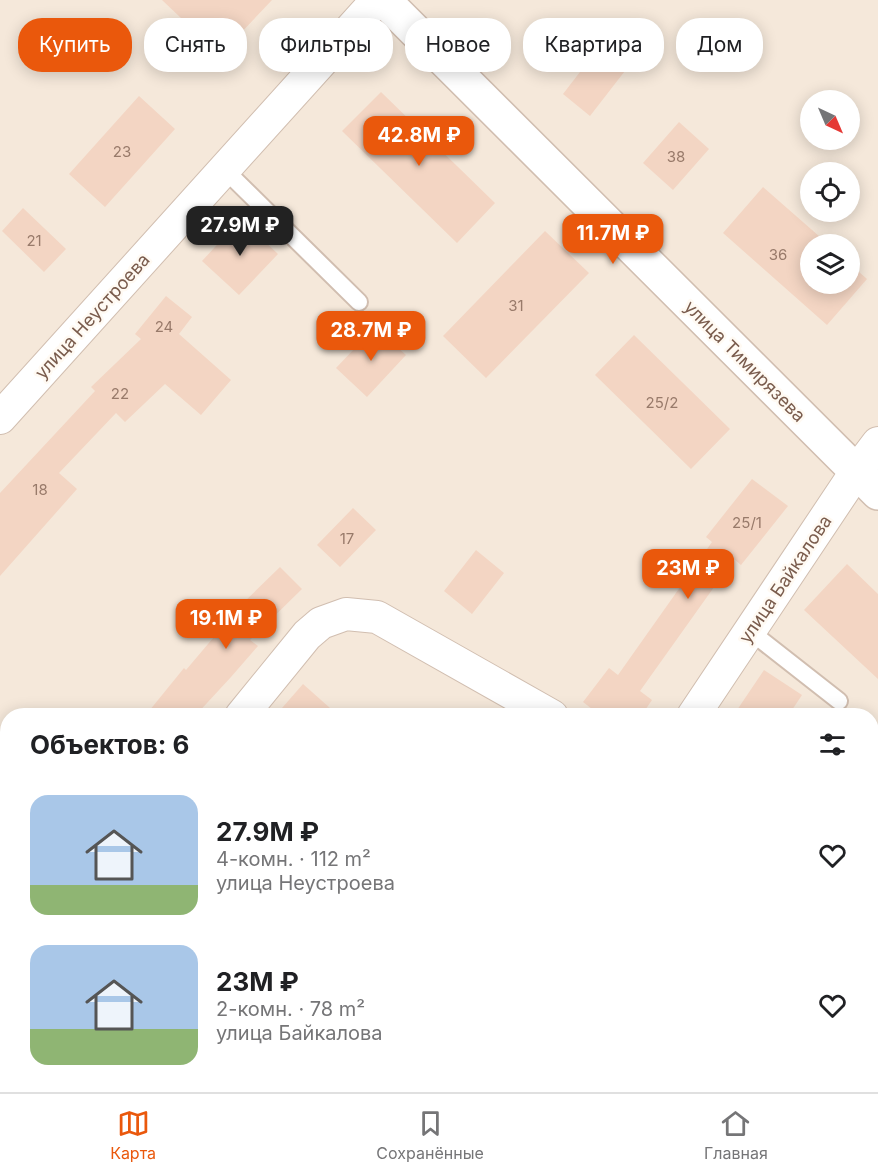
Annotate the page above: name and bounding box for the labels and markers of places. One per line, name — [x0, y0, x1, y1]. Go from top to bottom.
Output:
pin: 42.8M ₽ — [364, 116, 474, 167]
pin: 27.9M ₽ — [185, 206, 295, 257]
pin: 11.7M ₽ — [558, 214, 668, 265]
pin: 28.7M ₽ — [316, 311, 426, 362]
pin: 23M ₽ — [646, 549, 730, 600]
pin: 19.1M ₽ — [171, 599, 281, 650]

